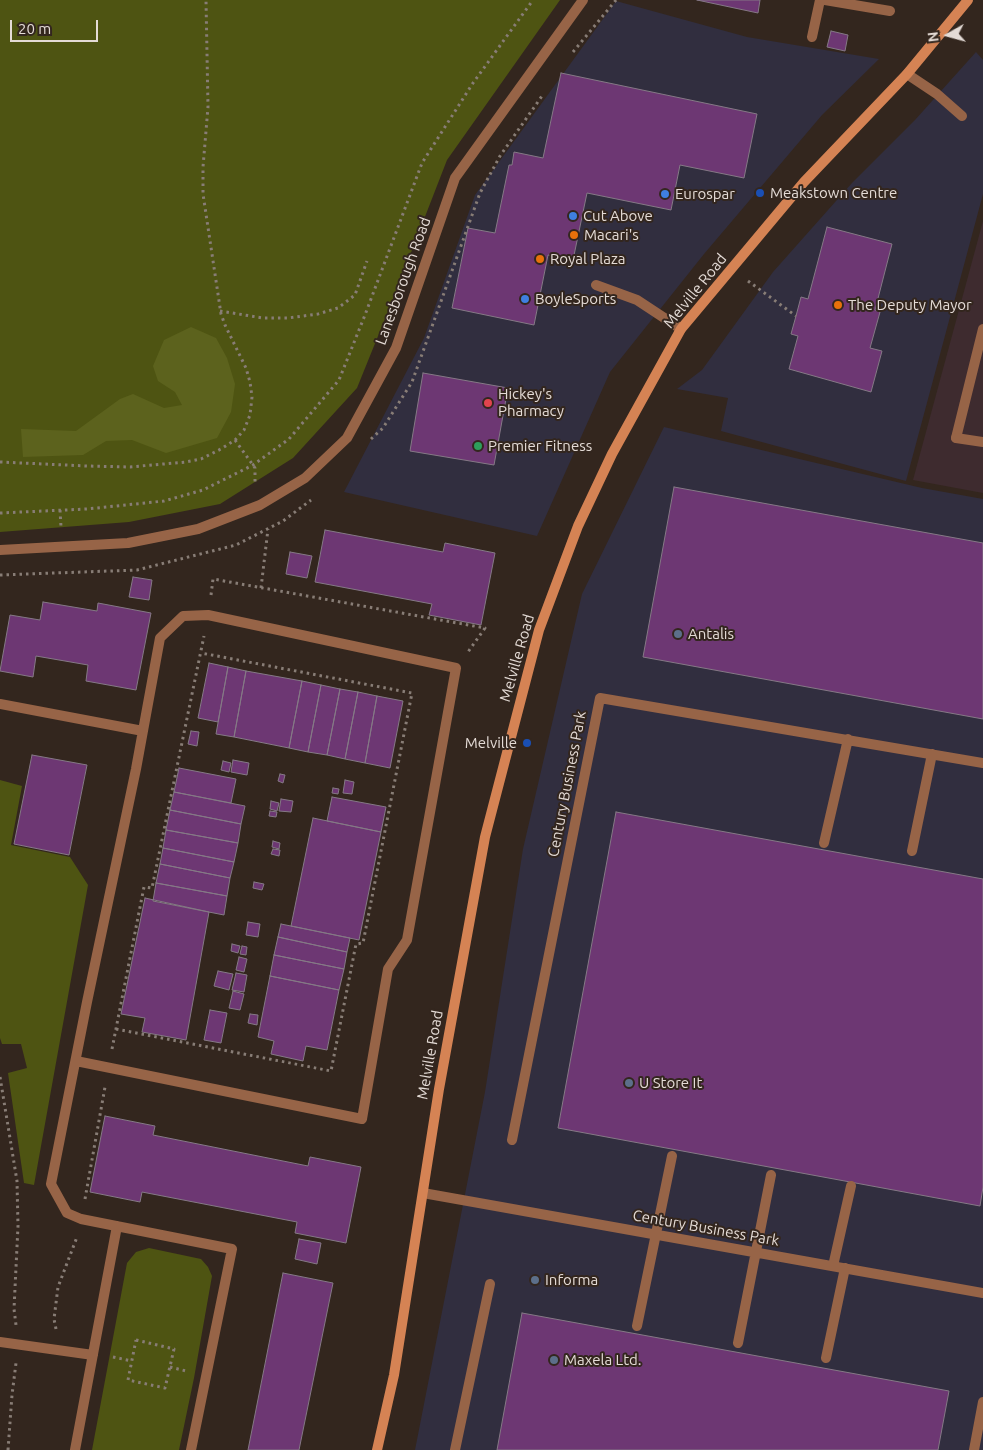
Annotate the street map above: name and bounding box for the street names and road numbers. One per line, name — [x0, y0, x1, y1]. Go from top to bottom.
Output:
street label: Lanesborough Road — [372, 215, 434, 347]
street label: Melville Road — [660, 250, 730, 332]
street label: Melville Road — [496, 612, 538, 704]
street label: Century Business Park — [544, 709, 590, 859]
street label: Melville Road — [413, 1009, 447, 1101]
street label: Century Business Park — [631, 1206, 781, 1250]

